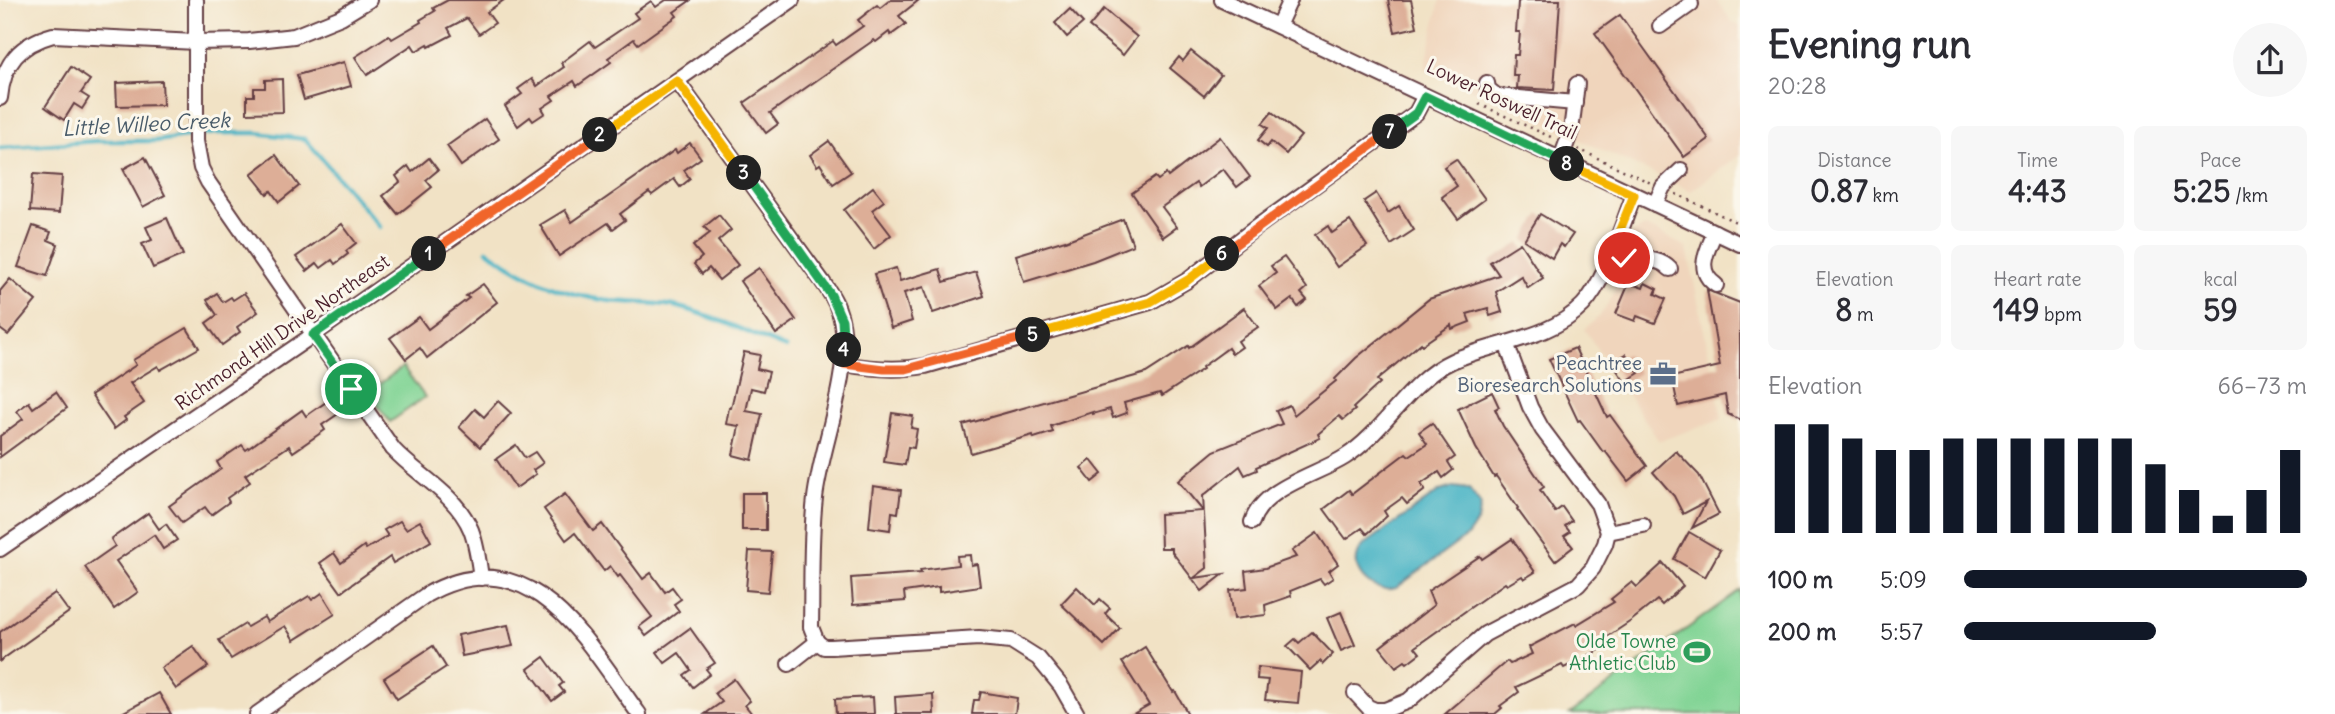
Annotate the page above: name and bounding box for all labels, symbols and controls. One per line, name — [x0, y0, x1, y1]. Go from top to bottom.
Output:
text: Evening run — [1768, 21, 1971, 68]
button: share — [2233, 23, 2307, 97]
street label: Lower Roswell Trail — [1423, 54, 1581, 144]
text: 20:28 — [1768, 71, 1827, 100]
water label: Little Willeo Creek — [62, 106, 232, 142]
pin: 7 — [1372, 114, 1408, 150]
pin: 2 — [582, 118, 618, 152]
text: 7 — [1385, 119, 1394, 143]
text: 2 — [594, 122, 605, 146]
pin: 8 — [1550, 146, 1584, 182]
text: Distance — [1817, 148, 1892, 172]
text: Time — [2017, 148, 2058, 172]
text: Pace — [2200, 148, 2241, 172]
text: 8 — [1561, 151, 1572, 175]
pin: 3 — [726, 156, 762, 190]
text: 3 — [738, 160, 749, 184]
text: 0.87 — [1810, 172, 1868, 210]
text: 4:43 — [2008, 172, 2067, 210]
text: 5:25 — [2173, 172, 2230, 210]
text: km — [1868, 183, 1899, 207]
text: /km — [2230, 183, 2268, 207]
pin — [1594, 228, 1654, 288]
pin: 1 — [412, 236, 446, 272]
pin: 6 — [1204, 236, 1240, 272]
icon: check — [1605, 239, 1643, 277]
text: 1 — [425, 241, 432, 265]
text: 6 — [1216, 241, 1227, 265]
street label: Richmond Hill Drive Northeast — [170, 249, 394, 415]
text: Elevation — [1816, 267, 1893, 291]
text: Heart rate — [1993, 267, 2082, 291]
text: kcal — [2203, 267, 2238, 291]
text: 8 — [1835, 291, 1853, 329]
text: 149 — [1993, 291, 2039, 329]
text: 59 — [2203, 291, 2238, 329]
text: m — [1853, 302, 1874, 326]
text: bpm — [2039, 302, 2082, 326]
pin: 5 — [1016, 318, 1050, 352]
text: 5 — [1027, 322, 1038, 346]
pin: 4 — [826, 332, 862, 368]
text: 4 — [838, 337, 849, 361]
place label: Peachtree Bioresearch Solutions — [1457, 351, 1642, 397]
pin — [321, 359, 381, 419]
office icon: Peachtree Bioresearch Solutions — [1648, 359, 1678, 389]
icon: arrive — [332, 370, 370, 408]
text: Elevation — [1768, 371, 1862, 400]
text: 66–73 m — [2217, 371, 2307, 400]
text: 100 m — [1768, 565, 1833, 594]
text: 5:09 — [1880, 565, 1927, 594]
text: 200 m — [1768, 617, 1837, 646]
text: 5:57 — [1880, 617, 1923, 646]
place label: Olde Towne Athletic Club — [1569, 629, 1676, 675]
sports icon: Olde Towne Athletic Club — [1682, 637, 1712, 667]

